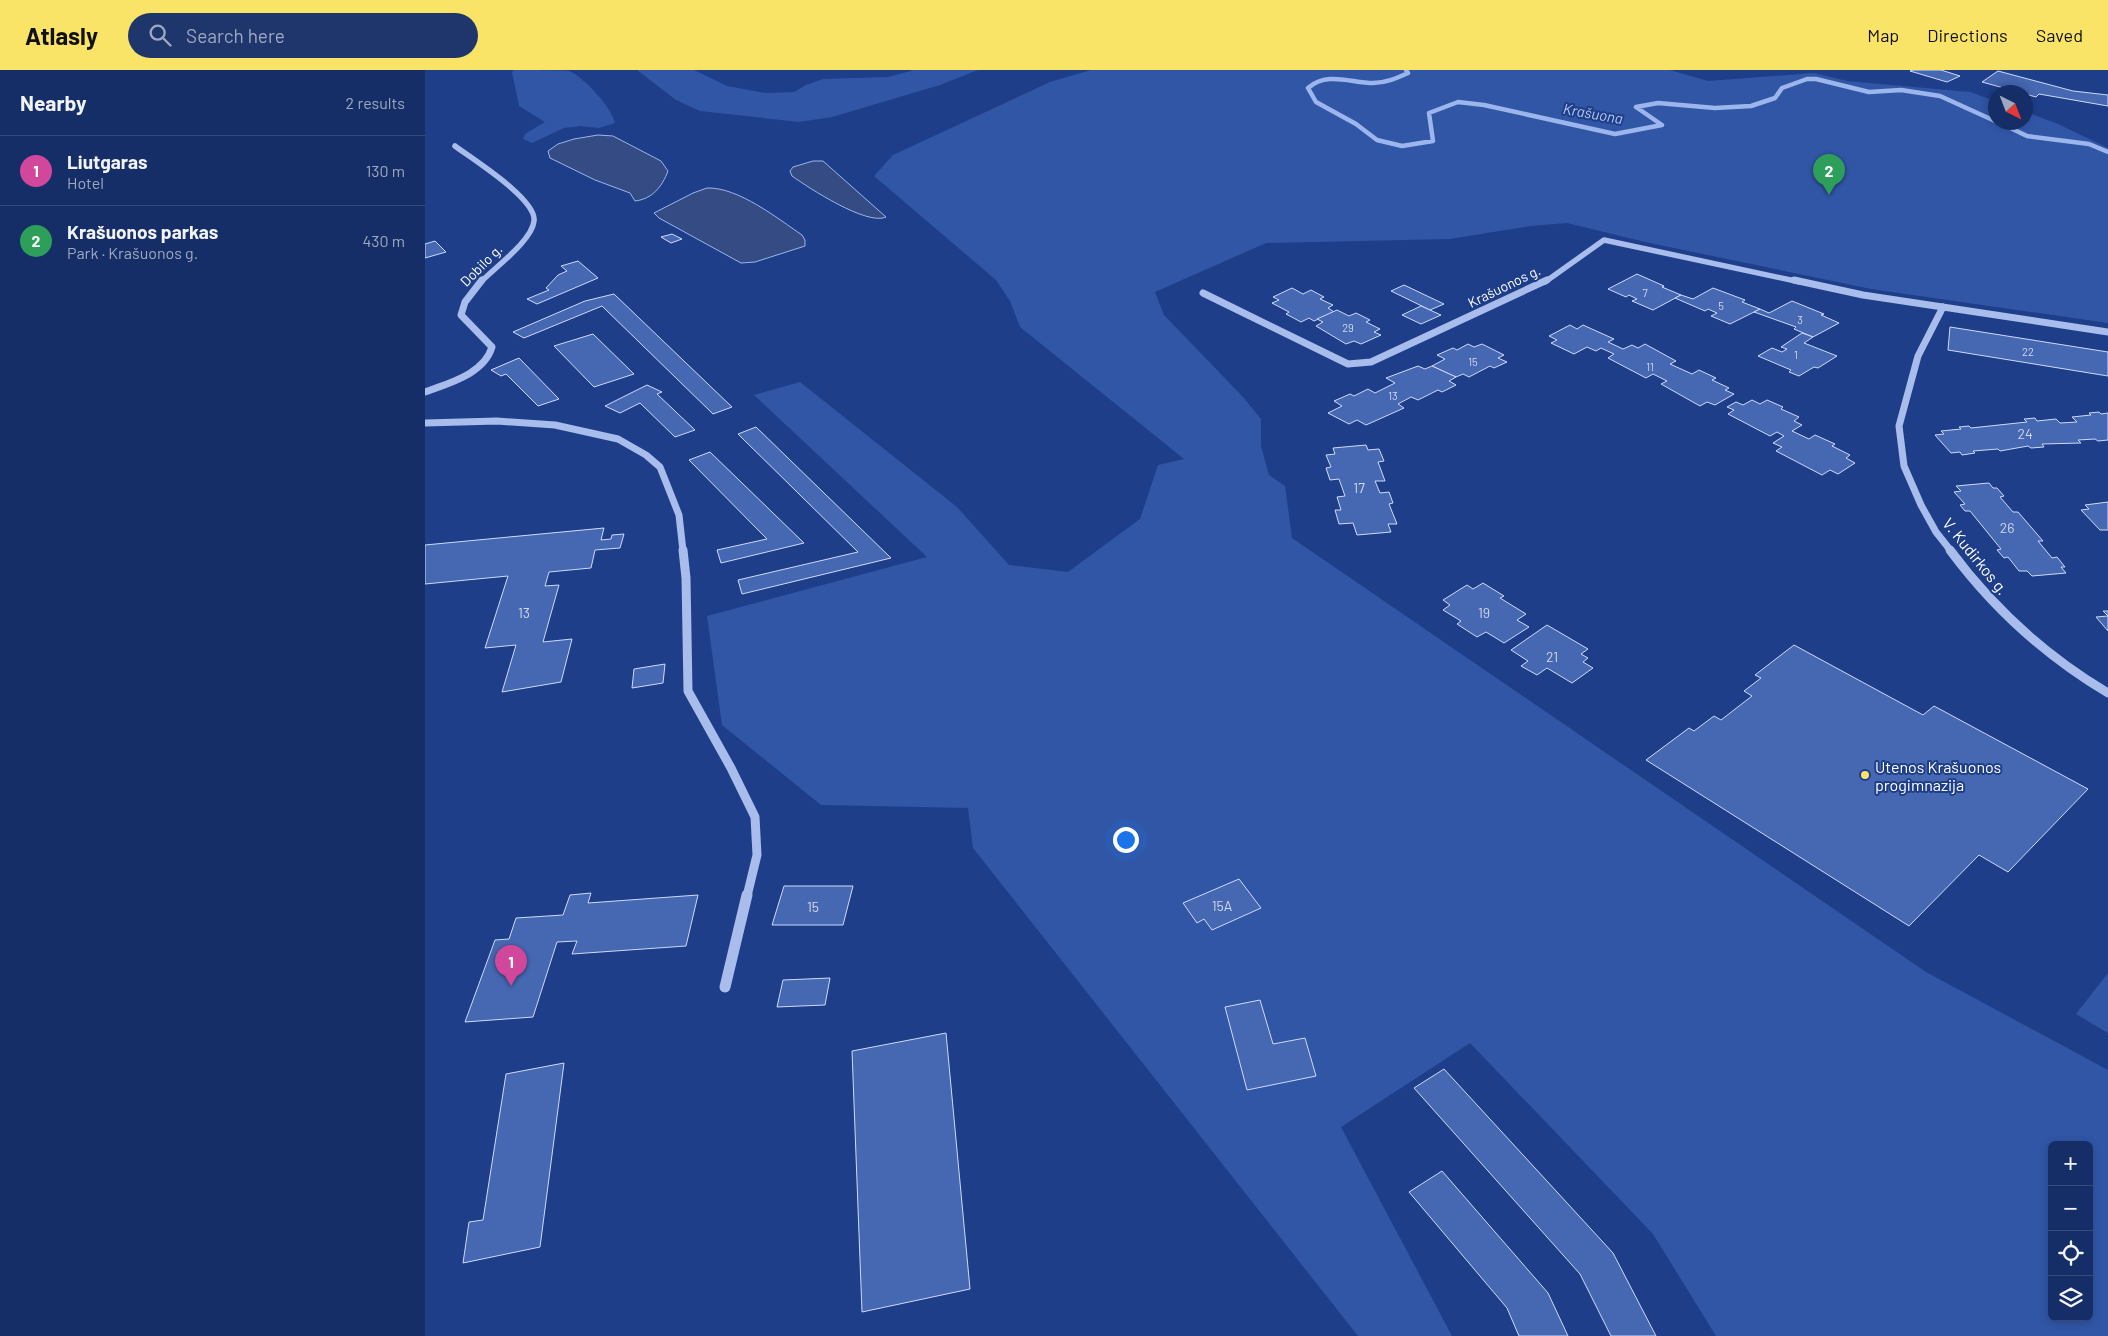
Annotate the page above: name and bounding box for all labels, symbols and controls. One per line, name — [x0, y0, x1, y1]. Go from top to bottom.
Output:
search box — [128, 13, 478, 58]
text: Atlasly — [25, 21, 98, 50]
icon: search — [146, 21, 174, 49]
text: Search here — [186, 24, 285, 47]
text: Map — [1867, 24, 1899, 46]
text: Directions — [1927, 24, 2008, 46]
text: Saved — [2036, 24, 2083, 46]
north arrow — [1988, 85, 2033, 130]
text: Nearby — [20, 90, 86, 115]
text: 2 results — [346, 93, 405, 112]
water label: Krašuona — [1562, 99, 1624, 127]
text: Liutgaras — [67, 150, 148, 173]
pin: 2 — [1813, 154, 1845, 195]
text: 1 — [33, 161, 39, 180]
text: 130 m — [366, 161, 405, 180]
text: Hotel — [67, 173, 104, 192]
text: Krašuonos parkas — [67, 220, 218, 243]
text: 2 — [32, 231, 40, 250]
text: 430 m — [362, 231, 405, 250]
street label: Dobilo g. — [456, 240, 506, 290]
text: Park · Krašuonos g. — [67, 243, 198, 262]
street label: Krašuonos g. — [1465, 261, 1543, 311]
house number: 7 — [1642, 286, 1648, 299]
house number: 5 — [1718, 299, 1724, 312]
house number: 3 — [1797, 313, 1803, 326]
house number: 29 — [1342, 321, 1354, 334]
house number: 22 — [2022, 345, 2034, 358]
house number: 1 — [1794, 348, 1798, 361]
house number: 15 — [1468, 355, 1478, 368]
house number: 11 — [1646, 360, 1654, 373]
house number: 13 — [1388, 389, 1398, 402]
house number: 24 — [2017, 425, 2033, 442]
house number: 17 — [1353, 479, 1365, 496]
street label: V. Kudirkos g. — [1939, 514, 2013, 598]
house number: 26 — [2000, 519, 2014, 536]
house number: 13 — [518, 604, 530, 621]
house number: 19 — [1478, 604, 1490, 621]
house number: 21 — [1546, 648, 1558, 665]
place label: Utenos Krašuonos progimnazija — [1875, 757, 2001, 794]
marker: Utenos Krašuonos progimnazija — [1859, 769, 1871, 781]
your location — [1113, 827, 1139, 853]
house number: 15A — [1212, 897, 1233, 914]
house number: 15 — [807, 898, 819, 915]
pin: 1 — [495, 945, 527, 986]
map controls — [2048, 1141, 2093, 1321]
button: + — [2048, 1141, 2093, 1186]
button: − — [2048, 1186, 2093, 1231]
button: locate — [2048, 1231, 2093, 1276]
button: layers — [2048, 1276, 2093, 1321]

